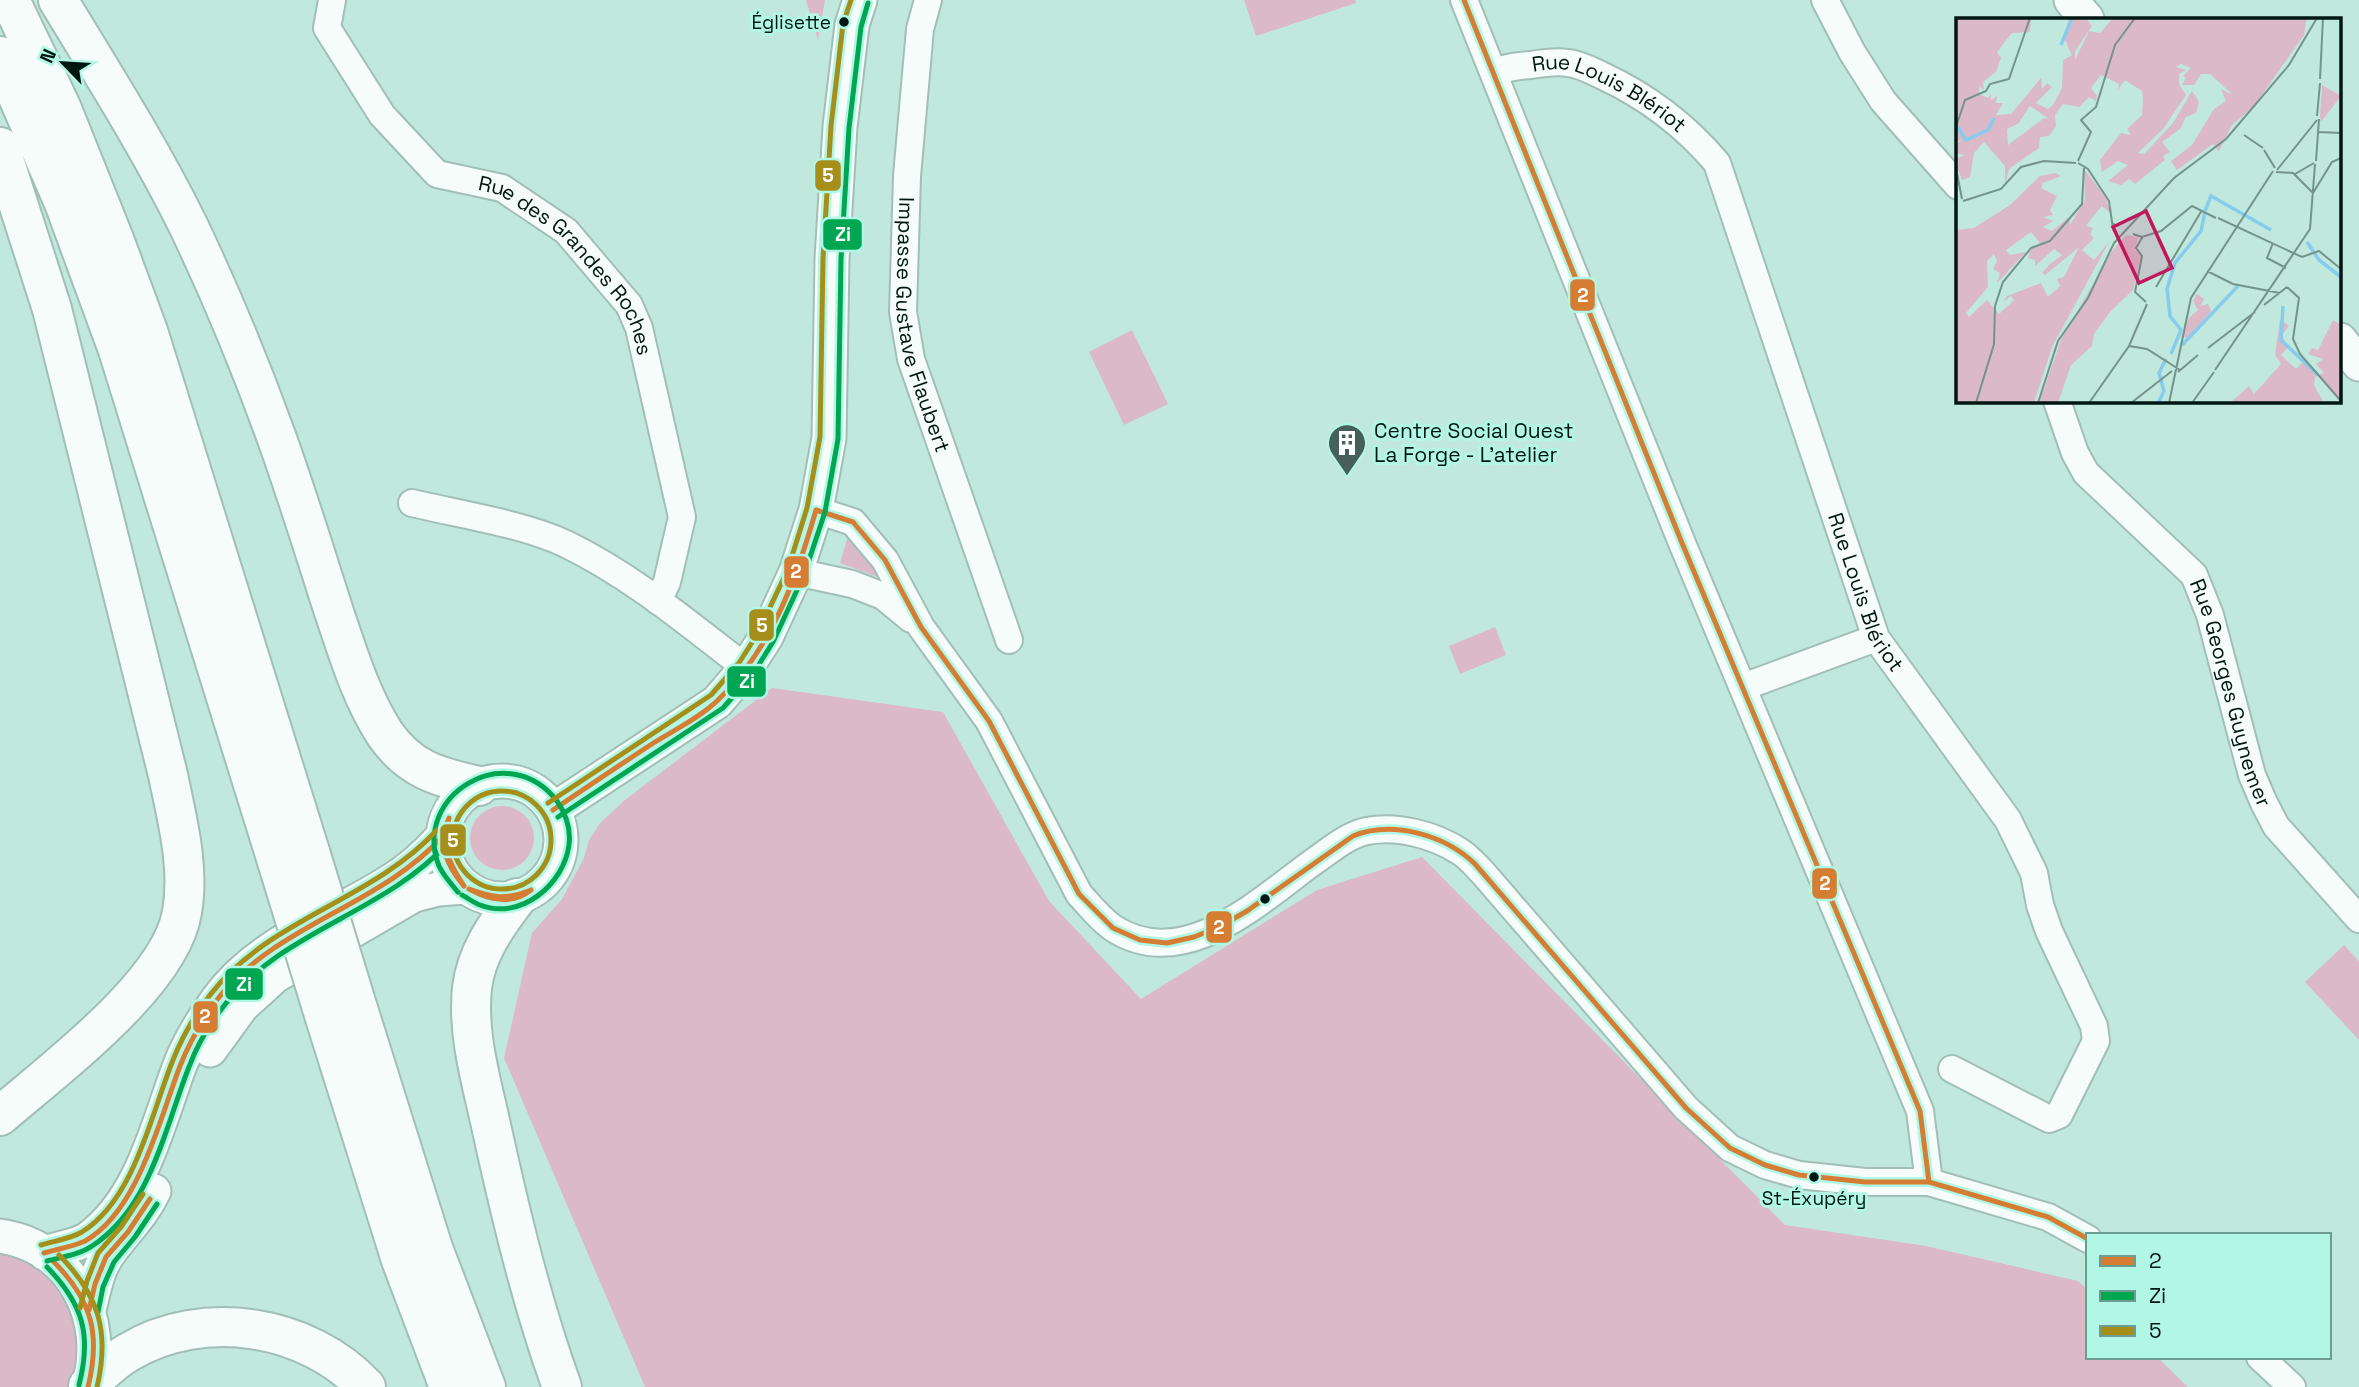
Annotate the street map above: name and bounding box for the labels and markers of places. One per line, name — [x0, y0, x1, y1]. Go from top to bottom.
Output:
place label: Églisette — [751, 10, 831, 35]
marker: Églisette — [837, 15, 851, 29]
place label: Centre Social Ouest La Forge - L'atelier — [1374, 417, 1574, 468]
building icon: Centre Social Ouest La Forge - L'atelier — [1326, 422, 1368, 477]
unlabelled marker — [1258, 892, 1272, 906]
marker: St-Éxupéry — [1807, 1170, 1821, 1184]
place label: St-Éxupéry — [1762, 1186, 1866, 1211]

